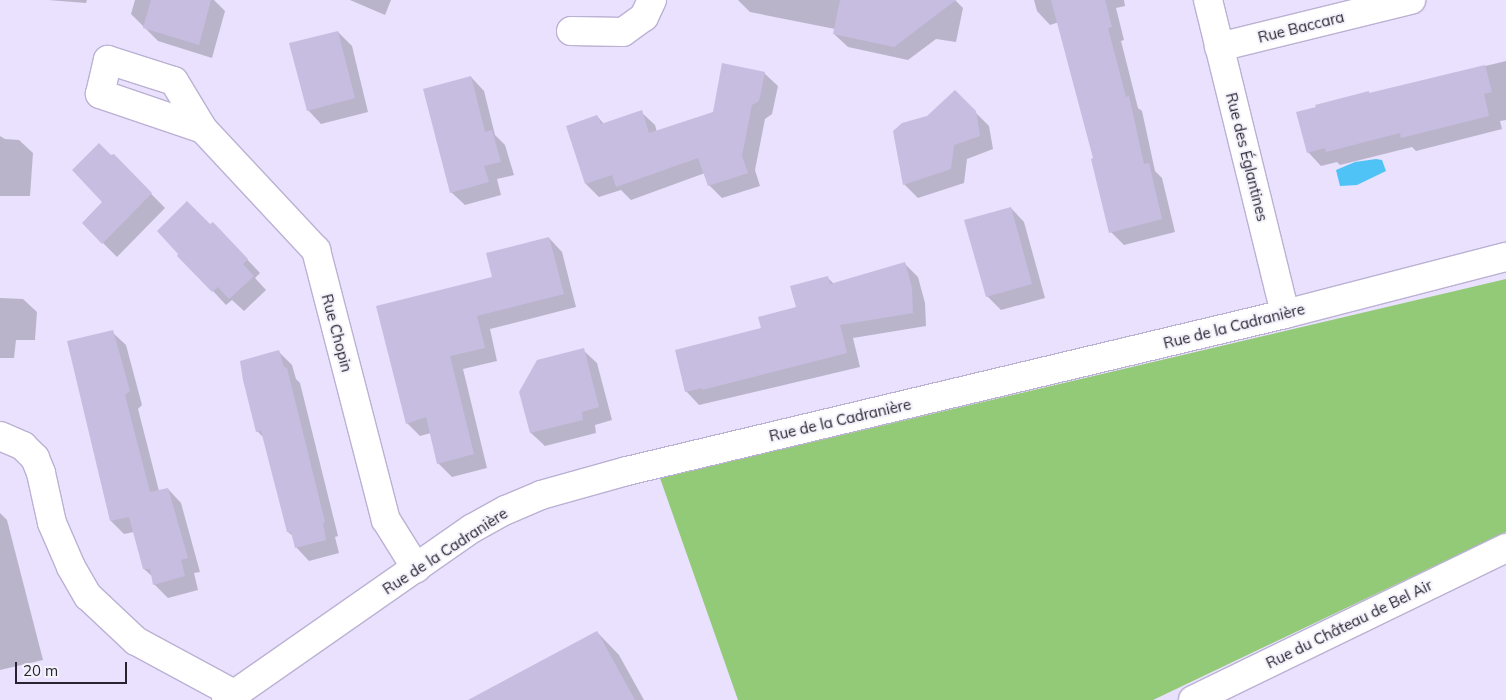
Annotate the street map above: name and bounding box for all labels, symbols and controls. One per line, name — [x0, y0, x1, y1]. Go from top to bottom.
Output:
street label: Rue Baccara — [1256, 8, 1346, 46]
street label: Rue des Églantines — [1222, 91, 1272, 223]
street label: Rue Chopin — [318, 292, 356, 374]
street label: Rue de la Cadranière — [1161, 300, 1307, 352]
street label: Rue de la Cadranière — [767, 395, 913, 445]
street label: Rue de la Cadranière — [379, 504, 511, 598]
street label: Rue du Château de Bel Air — [1263, 576, 1435, 672]
scale bar — [18, 652, 130, 684]
text: 20 m — [23, 661, 58, 680]

